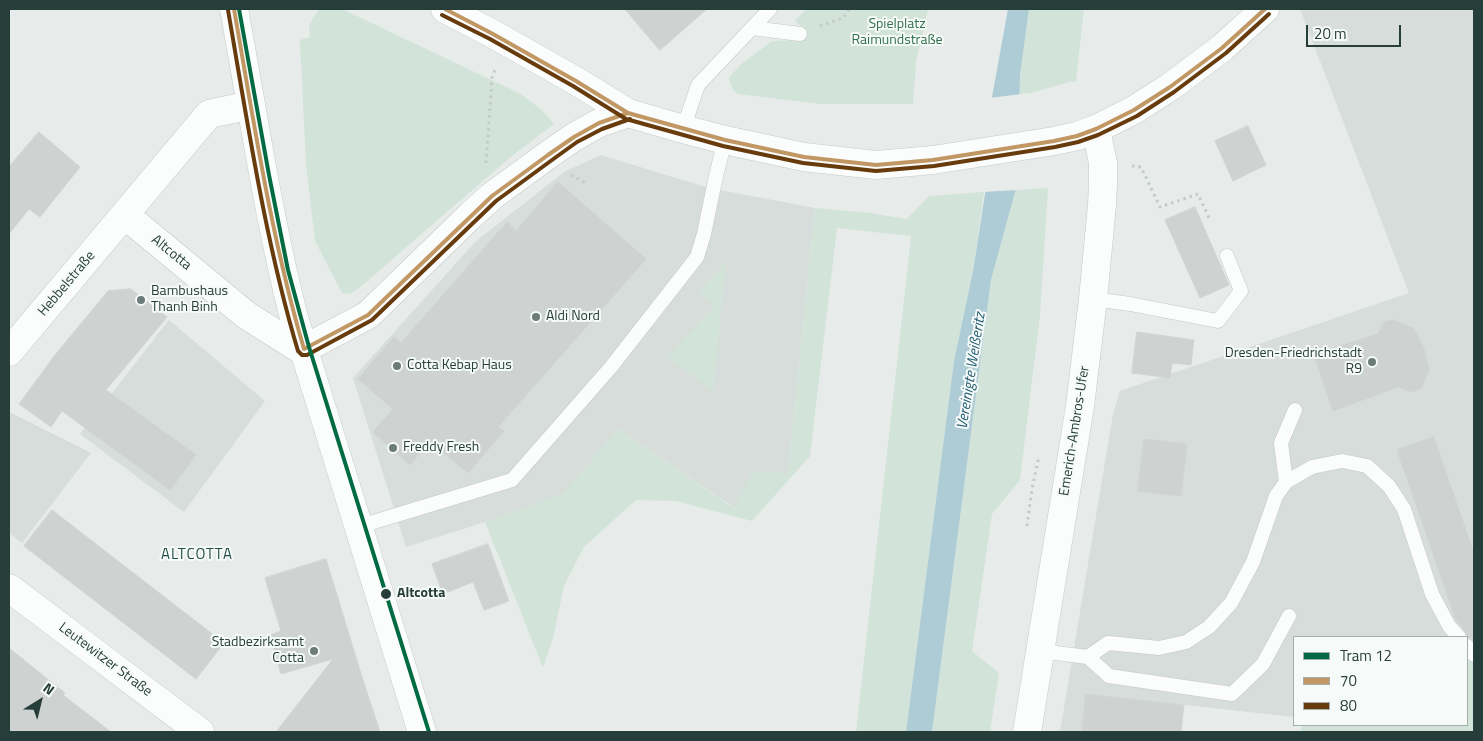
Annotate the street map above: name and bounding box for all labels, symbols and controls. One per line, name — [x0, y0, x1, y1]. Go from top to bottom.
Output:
scale bar — [1308, 15, 1403, 47]
park label: Spielplatz Raimundstraße — [851, 17, 943, 49]
text: 20 m — [1314, 22, 1347, 45]
street label: Altcotta — [148, 232, 194, 274]
street label: Hebbelstraße — [35, 248, 99, 320]
place label: Bambushaus Thanh Binh — [151, 284, 228, 316]
marker: Bambushaus Thanh Binh — [135, 294, 147, 306]
place label: Aldi Nord — [546, 309, 600, 325]
marker: Aldi Nord — [530, 311, 542, 323]
water label: Vereinigte Weißeritz — [954, 311, 990, 431]
place label: Dresden-Friedrichstadt R9 — [1225, 346, 1362, 378]
marker: Dresden-Friedrichstadt R9 — [1366, 356, 1378, 368]
place label: Cotta Kebap Haus — [407, 358, 512, 374]
marker: Cotta Kebap Haus — [391, 360, 403, 372]
street label: Emerich-Ambros-Ufer — [1056, 365, 1094, 497]
place label: Freddy Fresh — [403, 440, 479, 456]
marker: Freddy Fresh — [387, 442, 399, 454]
district label: ALTCOTTA — [160, 546, 234, 564]
place label: Altcotta — [397, 586, 445, 602]
marker: Altcotta — [379, 587, 393, 601]
street label: Leutewitzer Straße — [55, 619, 155, 701]
place label: Stadbezirksamt Cotta — [212, 635, 304, 668]
legend — [1293, 636, 1468, 726]
text: Tram 12 — [1340, 644, 1392, 667]
marker: Stadbezirksamt Cotta — [308, 645, 320, 657]
text: 70 — [1340, 669, 1357, 692]
north arrow — [15, 676, 65, 726]
text: N — [39, 677, 59, 700]
text: 80 — [1340, 694, 1357, 717]

